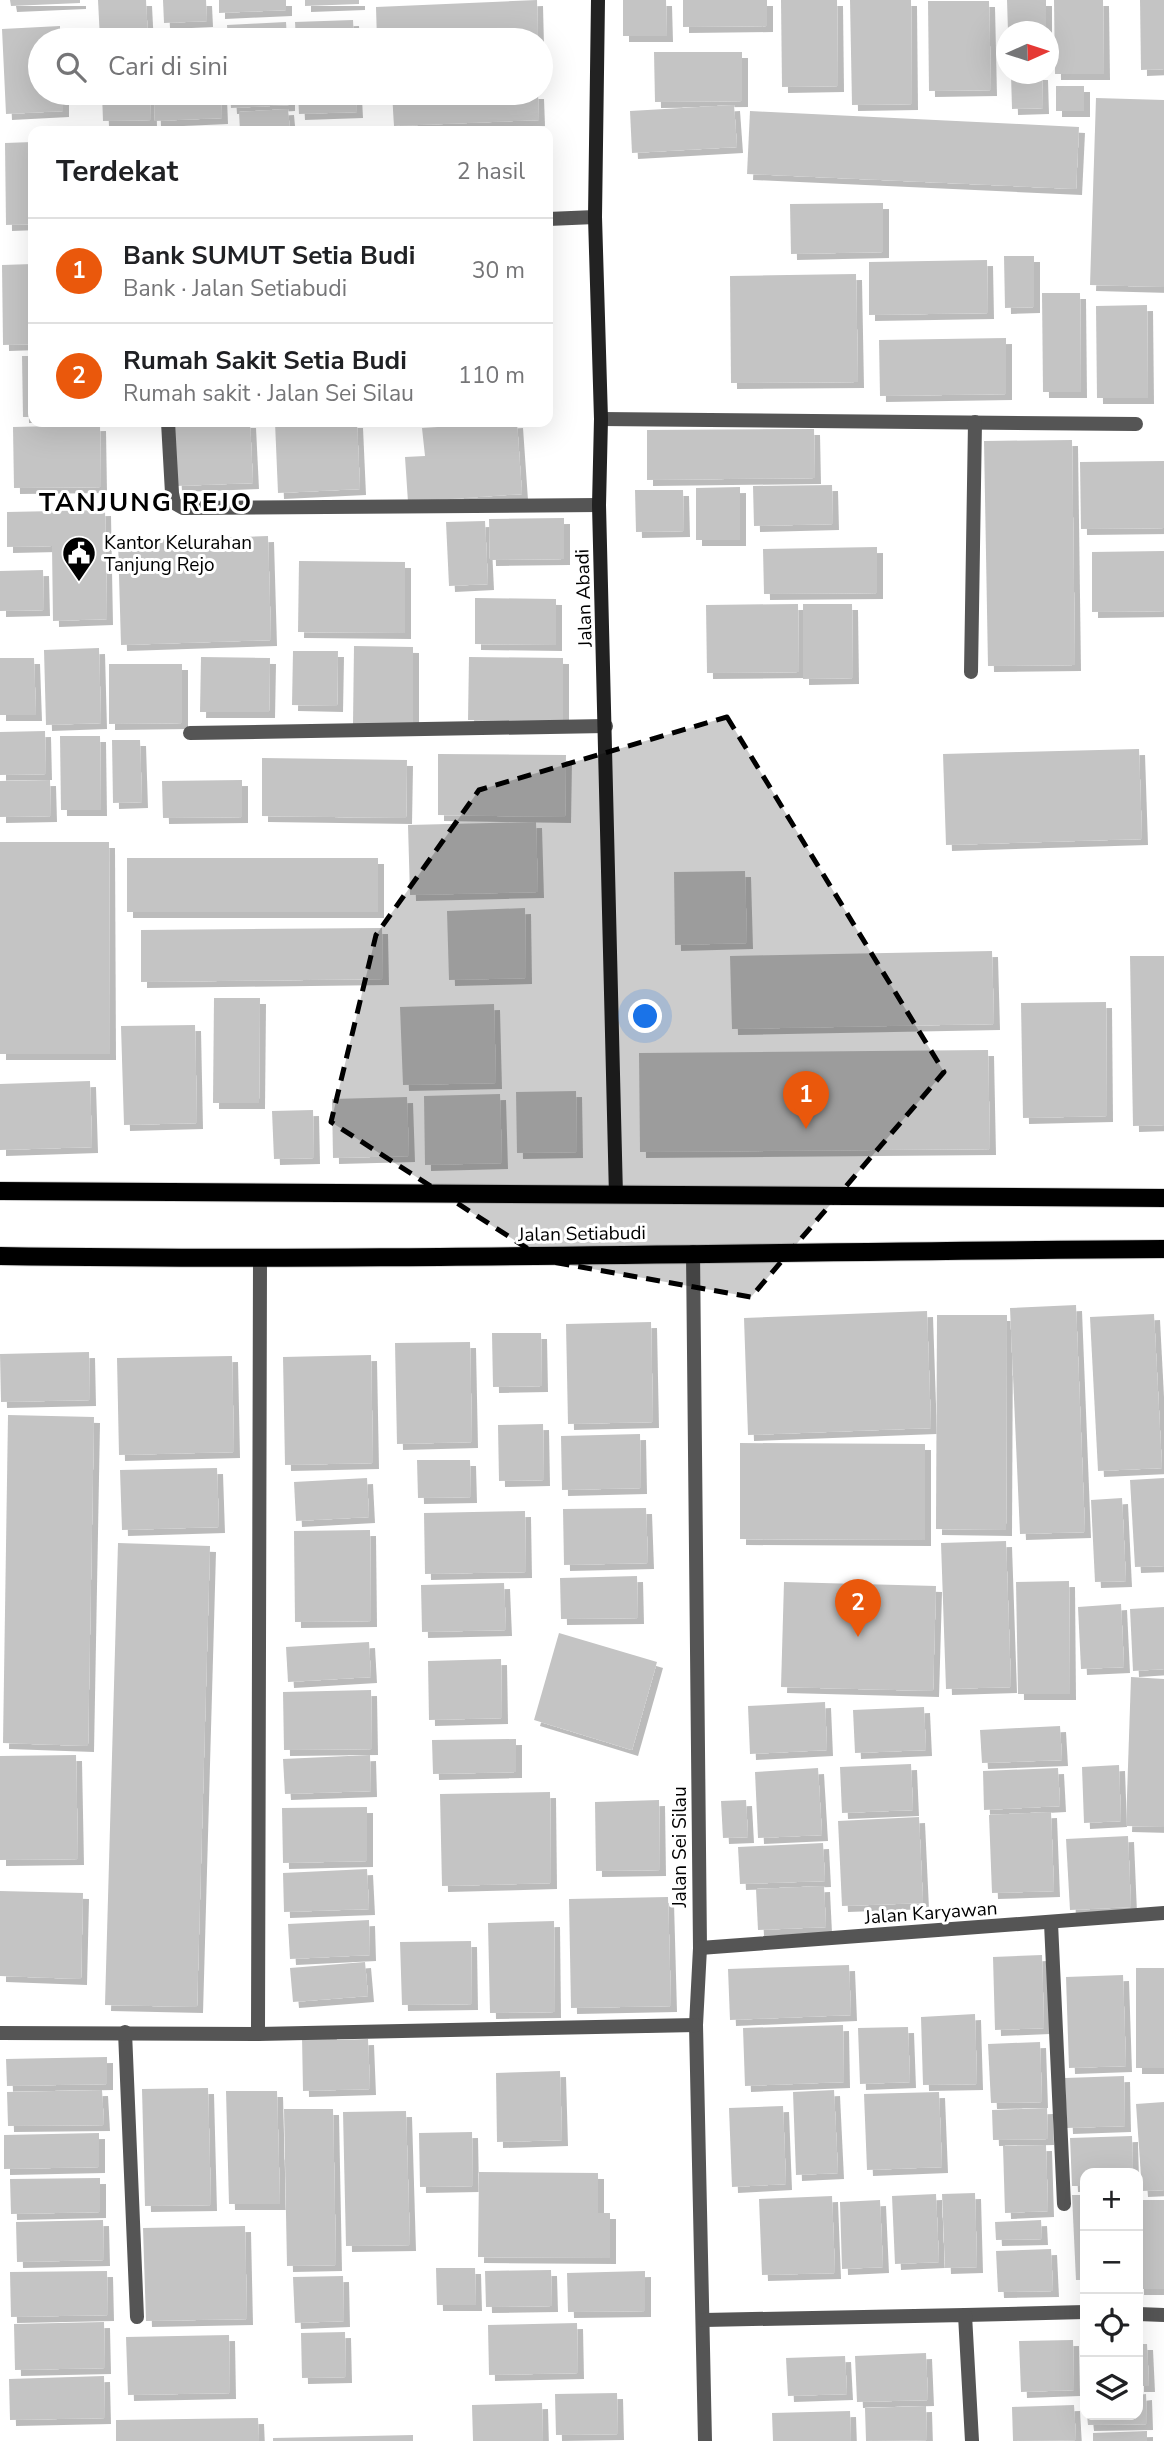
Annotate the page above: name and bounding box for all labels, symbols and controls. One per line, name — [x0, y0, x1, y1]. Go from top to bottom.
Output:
north arrow — [996, 21, 1059, 84]
search box — [28, 28, 553, 105]
icon: search — [52, 48, 90, 86]
text: Cari di sini — [108, 49, 228, 84]
text: Terdekat — [56, 151, 178, 192]
text: 2 hasil — [457, 156, 525, 187]
text: Bank SUMUT Setia Budi — [123, 238, 415, 273]
text: 1 — [72, 255, 86, 286]
text: 30 m — [472, 255, 525, 286]
text: Bank · Jalan Setiabudi — [123, 273, 347, 304]
text: Rumah Sakit Setia Budi — [123, 343, 407, 378]
text: 2 — [72, 360, 86, 391]
text: 110 m — [458, 360, 525, 391]
text: Rumah sakit · Jalan Sei Silau — [123, 378, 414, 409]
district label: TANJUNG REJO — [39, 485, 253, 520]
place label: Kantor Kelurahan Tanjung Rejo — [104, 530, 252, 578]
public building icon: Kantor Kelurahan Tanjung Rejo — [60, 534, 98, 583]
street label: Jalan Abadi — [569, 548, 599, 648]
your location — [628, 999, 662, 1033]
pin: 1 — [783, 1071, 829, 1129]
street label: Jalan Setiabudi — [517, 1220, 646, 1248]
pin: 2 — [835, 1579, 881, 1637]
street label: Jalan Sei Silau — [667, 1786, 693, 1909]
street label: Jalan Karyawan — [863, 1895, 998, 1931]
map controls — [1080, 2168, 1143, 2420]
button: + — [1080, 2168, 1143, 2231]
button: − — [1080, 2231, 1143, 2294]
button: locate — [1080, 2294, 1143, 2357]
button: layers — [1080, 2357, 1143, 2420]

